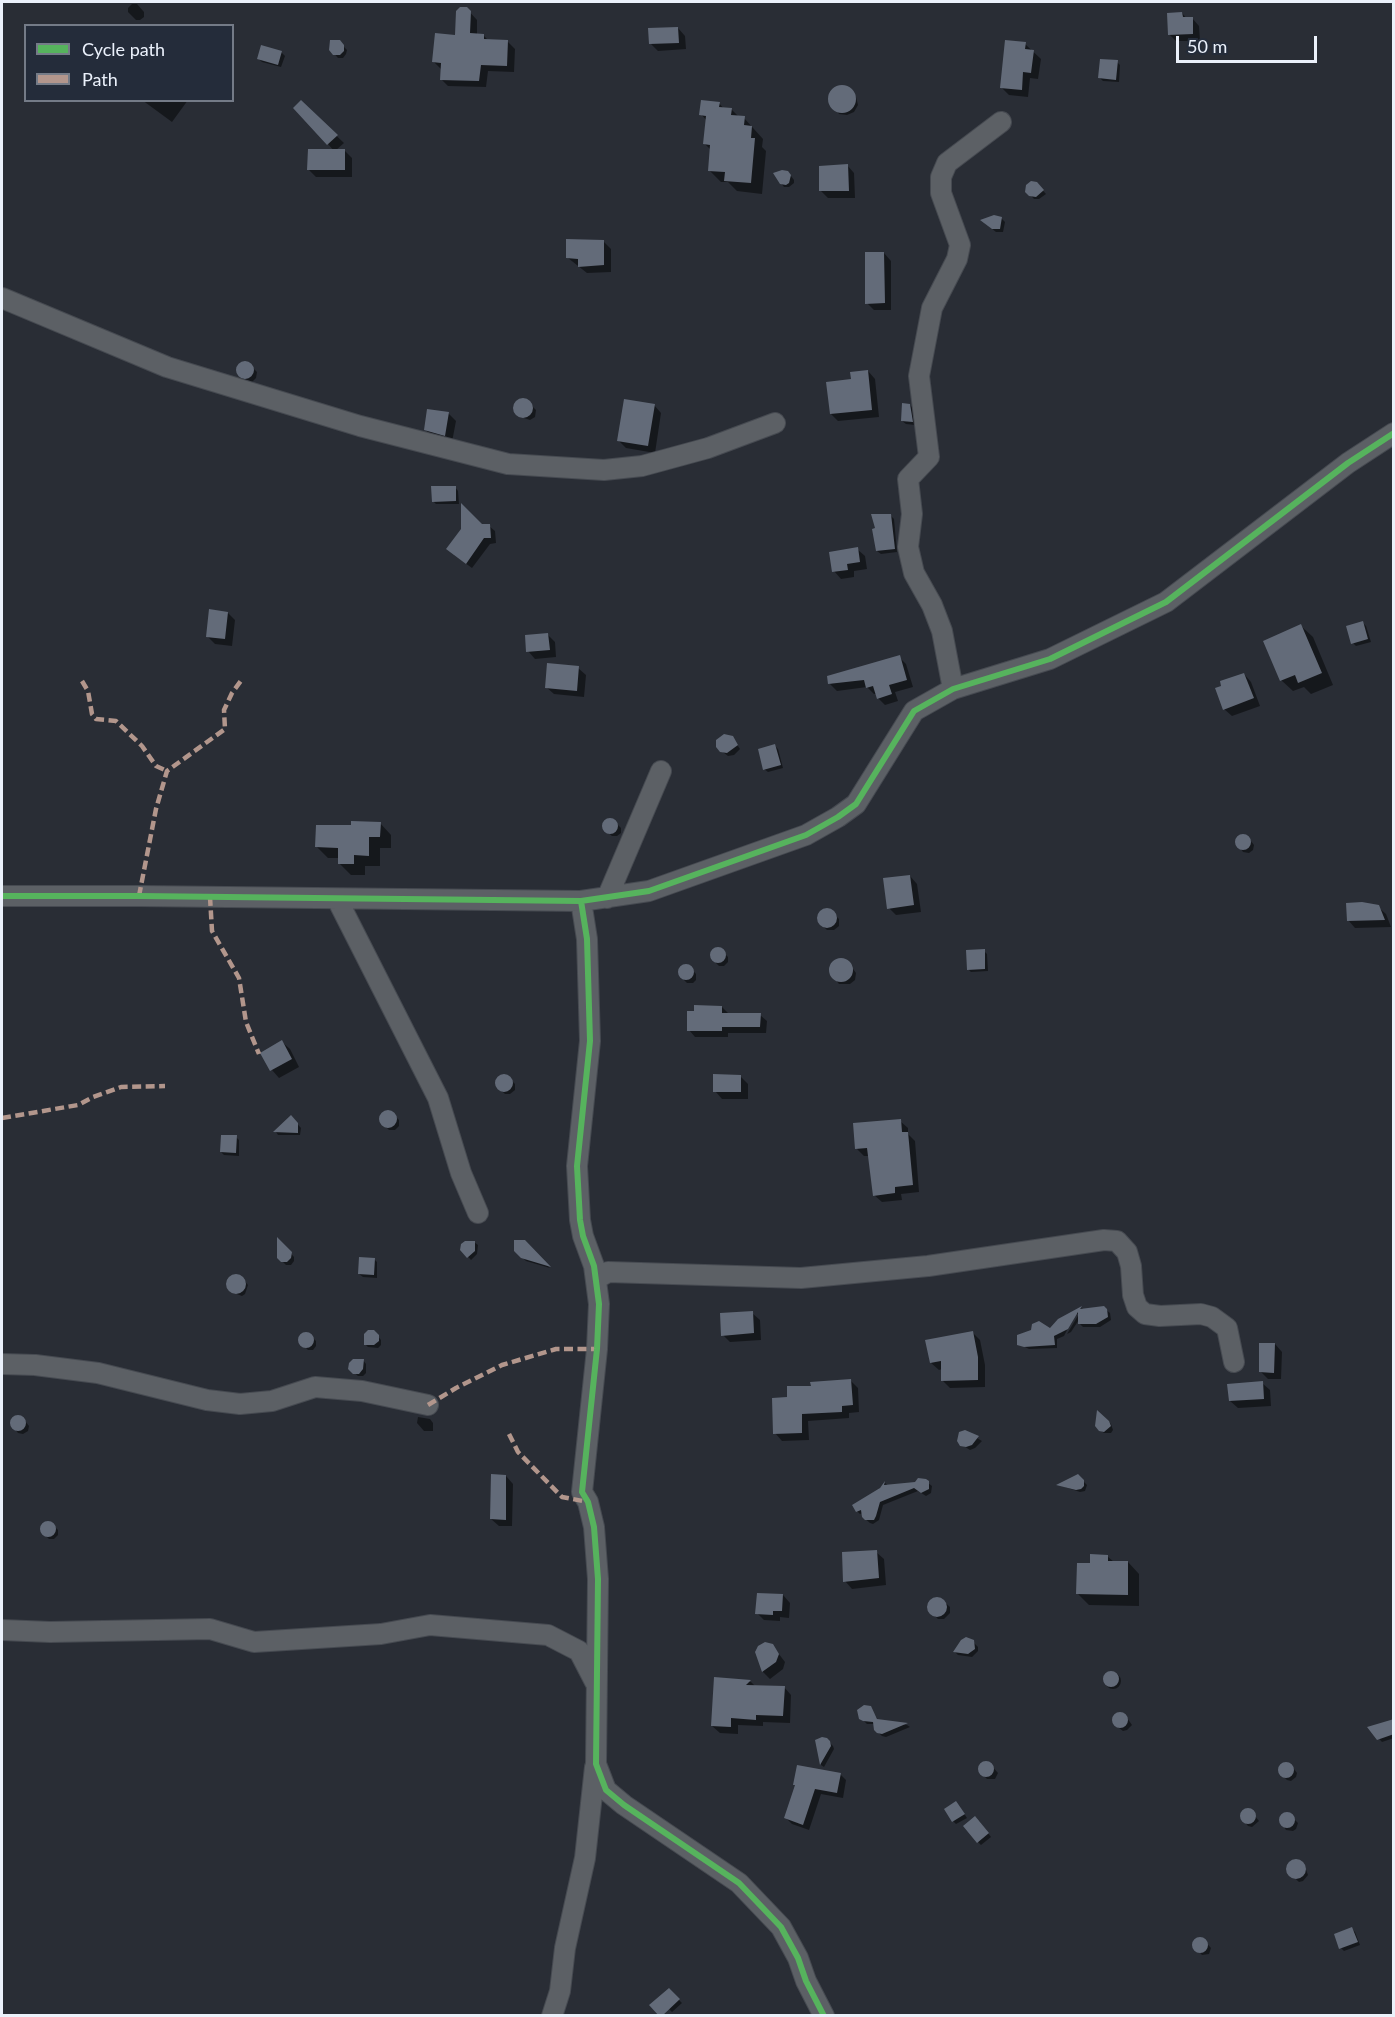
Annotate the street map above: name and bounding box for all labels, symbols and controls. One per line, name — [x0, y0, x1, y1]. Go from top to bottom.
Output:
legend — [24, 24, 234, 102]
scale bar — [1179, 24, 1320, 62]
text: 50 m — [1187, 35, 1227, 57]
text: Cycle path — [82, 38, 165, 60]
text: Path — [82, 68, 118, 90]

